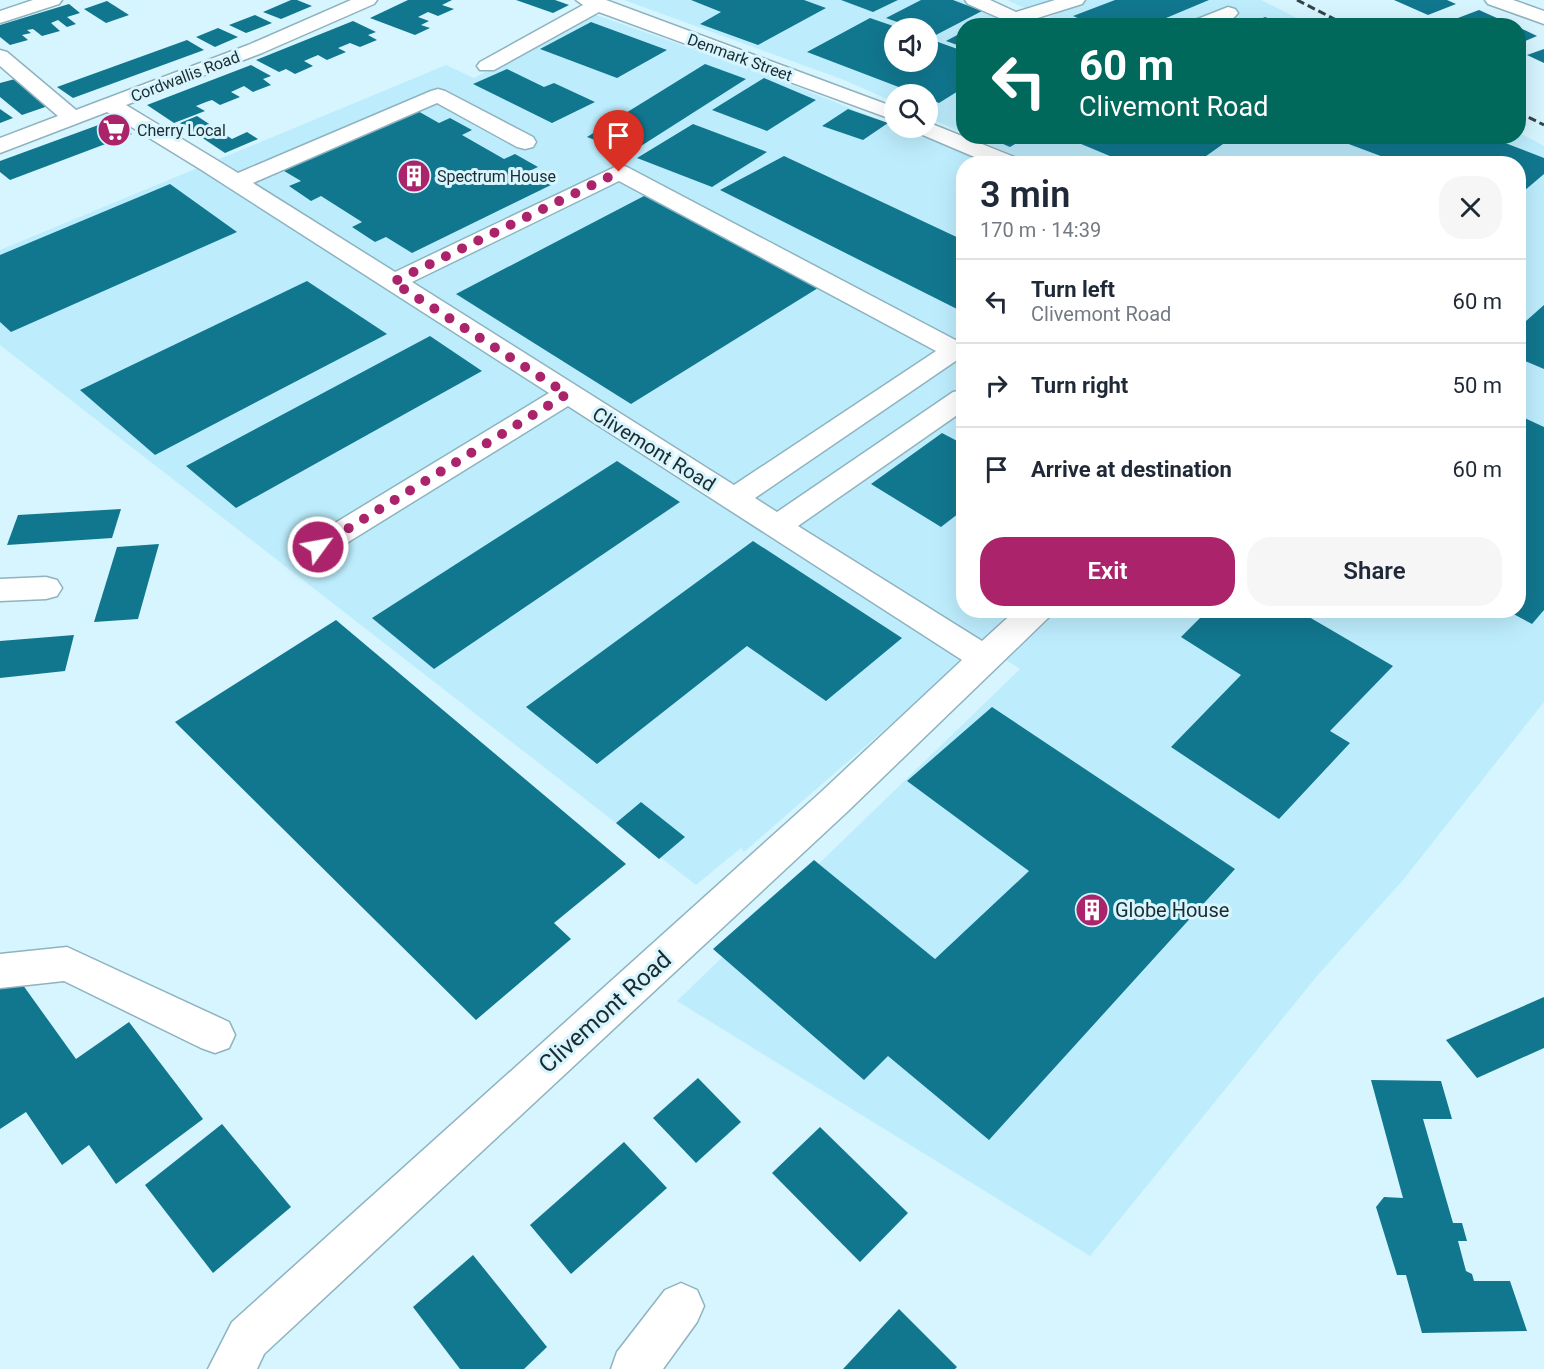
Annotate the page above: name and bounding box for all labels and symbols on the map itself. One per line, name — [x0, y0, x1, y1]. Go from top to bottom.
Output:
street label: Denmark Street — [685, 30, 795, 85]
street label: Cordwallis Road — [128, 47, 242, 106]
pin — [593, 110, 644, 172]
supermarket icon: Cherry Local — [96, 112, 132, 148]
place label: Cherry Local — [137, 121, 226, 140]
building icon: Spectrum House — [396, 158, 432, 194]
place label: Spectrum House — [437, 167, 556, 186]
street label: Clivemont Road — [588, 402, 720, 496]
position arrow — [286, 515, 350, 579]
building icon: Globe House — [1074, 892, 1110, 928]
place label: Globe House — [1115, 898, 1229, 922]
street label: Clivemont Road — [533, 945, 677, 1079]

